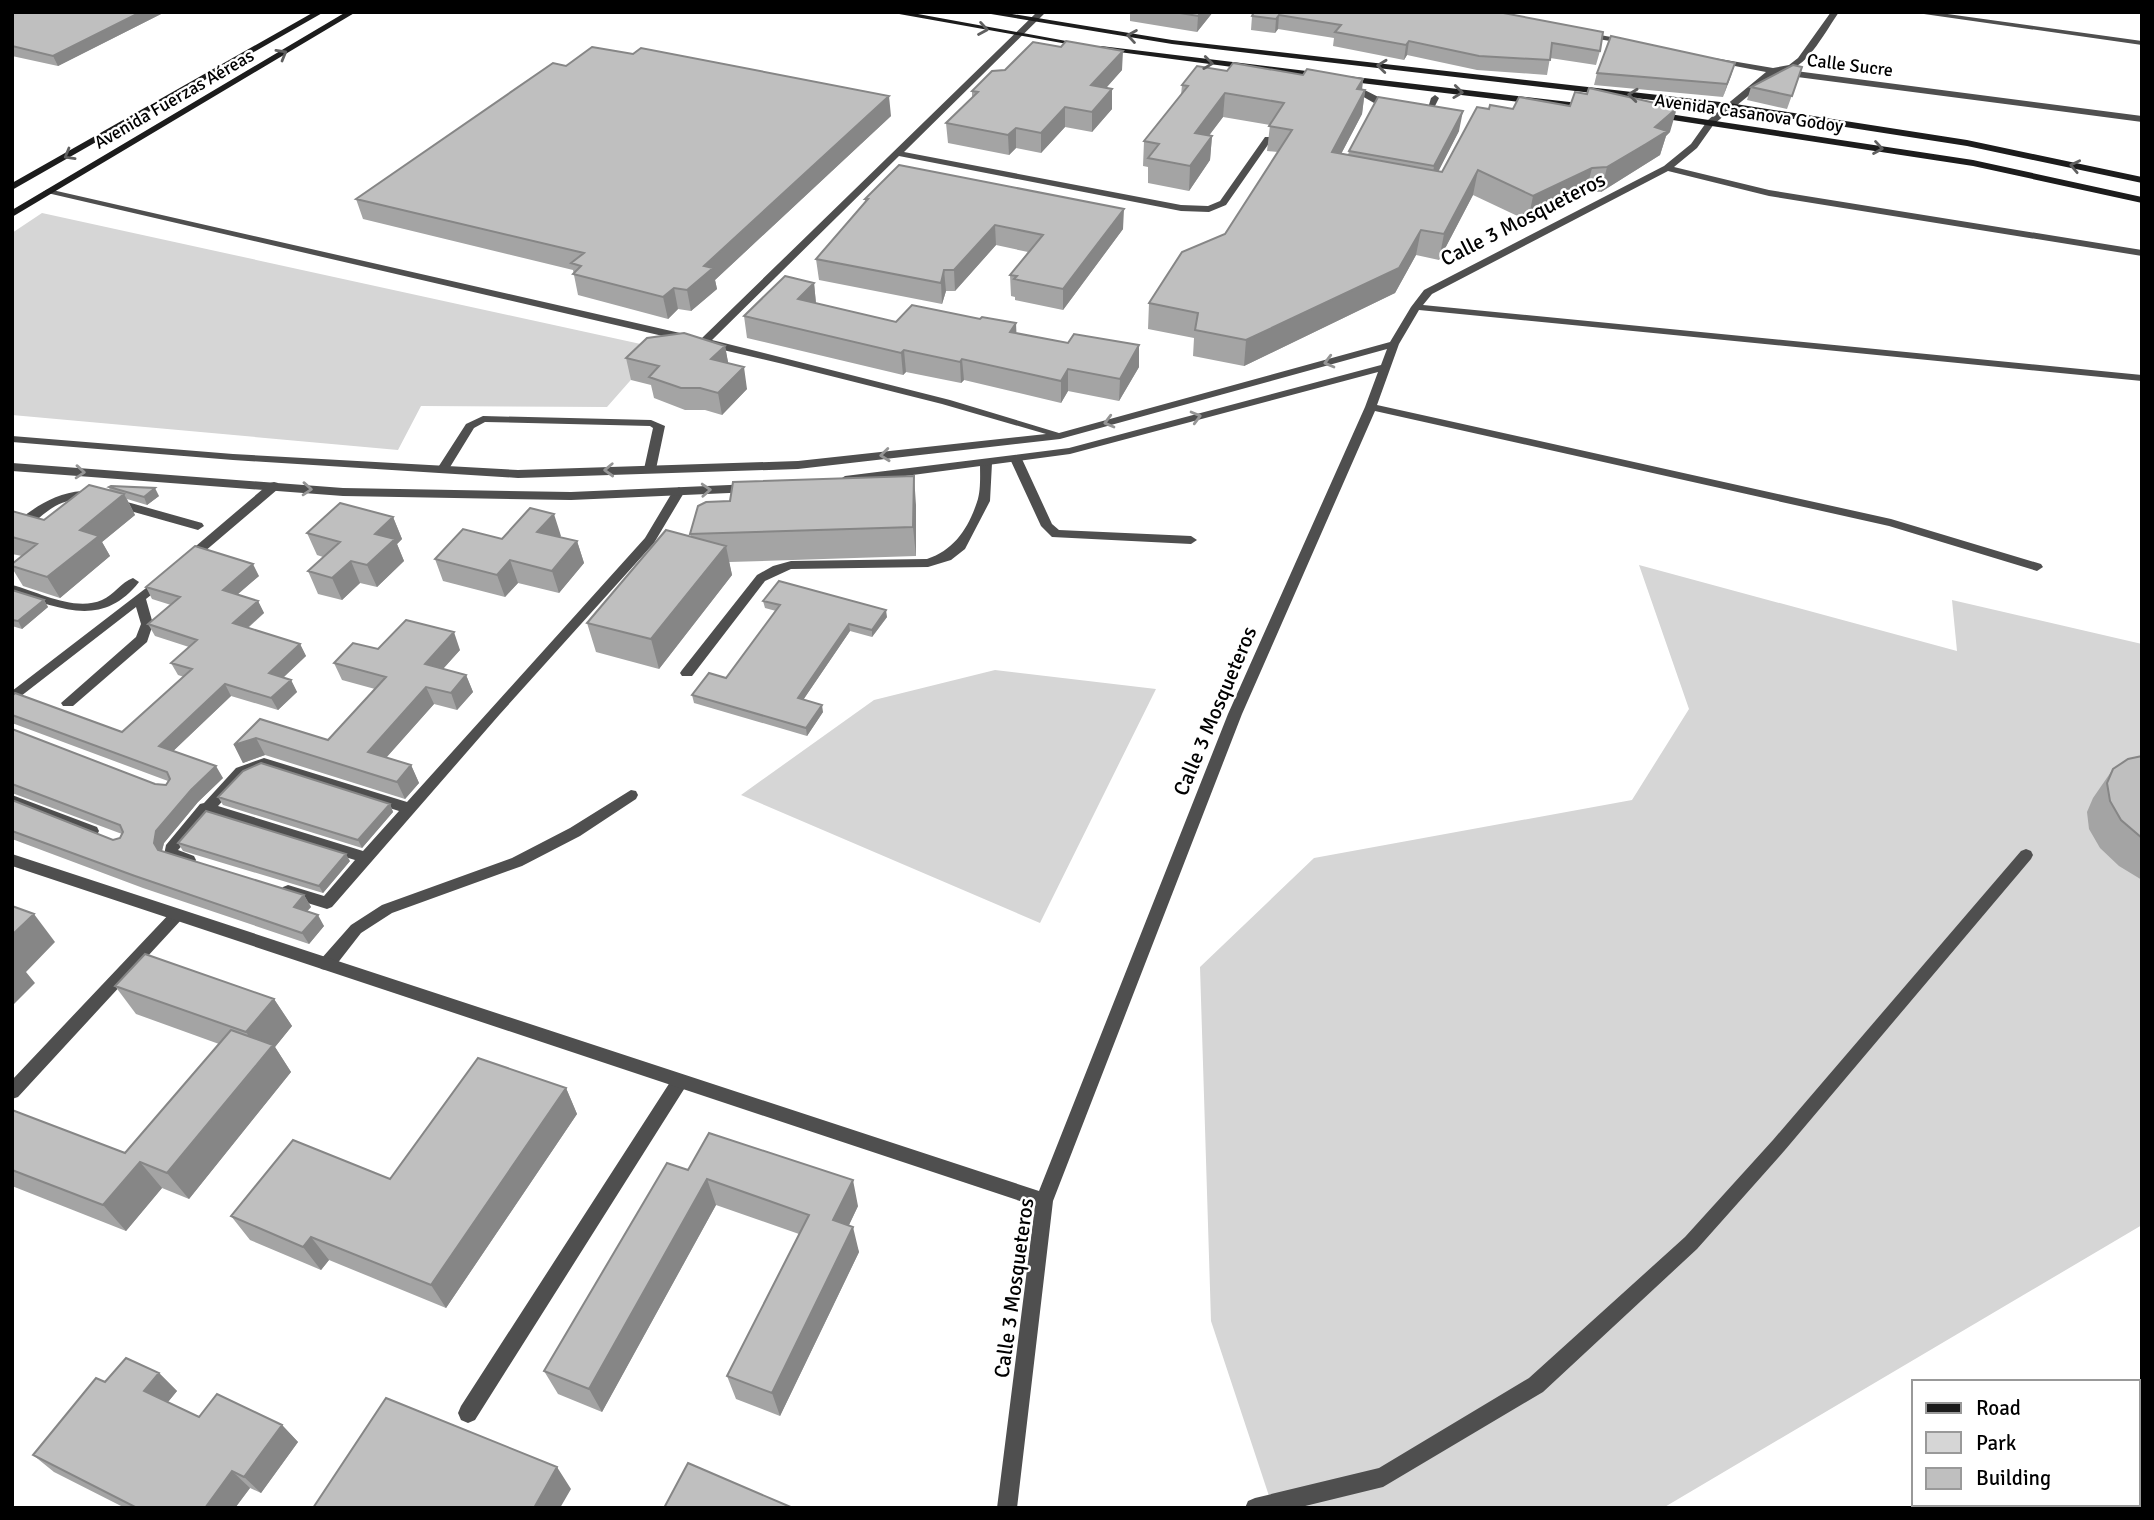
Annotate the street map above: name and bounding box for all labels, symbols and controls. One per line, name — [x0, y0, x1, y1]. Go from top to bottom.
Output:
one-way arrow — [977, 21, 989, 36]
one-way arrow — [1126, 29, 1138, 44]
street label: Avenida Fuerzas Aéreas — [90, 44, 258, 154]
street label: Calle Sucre — [1806, 49, 1894, 81]
one-way arrow — [274, 50, 287, 63]
one-way arrow — [1203, 55, 1214, 70]
one-way arrow — [1377, 59, 1388, 74]
one-way arrow — [1452, 85, 1464, 100]
one-way arrow — [1627, 87, 1639, 102]
street label: Avenida Casanova Godoy — [1653, 89, 1845, 137]
one-way arrow — [1872, 140, 1884, 155]
one-way arrow — [63, 147, 76, 160]
one-way arrow — [2069, 159, 2081, 174]
street label: Calle 3 Mosqueteros — [1436, 166, 1610, 272]
one-way arrow — [1323, 354, 1335, 368]
one-way arrow — [1190, 411, 1202, 426]
one-way arrow — [1103, 414, 1115, 428]
one-way arrow — [879, 448, 890, 463]
one-way arrow — [603, 463, 614, 478]
one-way arrow — [75, 464, 86, 479]
one-way arrow — [302, 481, 313, 496]
one-way arrow — [701, 483, 712, 498]
street label: Calle 3 Mosqueteros — [1168, 622, 1262, 800]
street label: Calle 3 Mosqueteros — [989, 1196, 1039, 1380]
legend — [1912, 1380, 2140, 1506]
text: Road — [1976, 1395, 2021, 1421]
text: Park — [1976, 1430, 2017, 1456]
text: Building — [1976, 1465, 2051, 1491]

